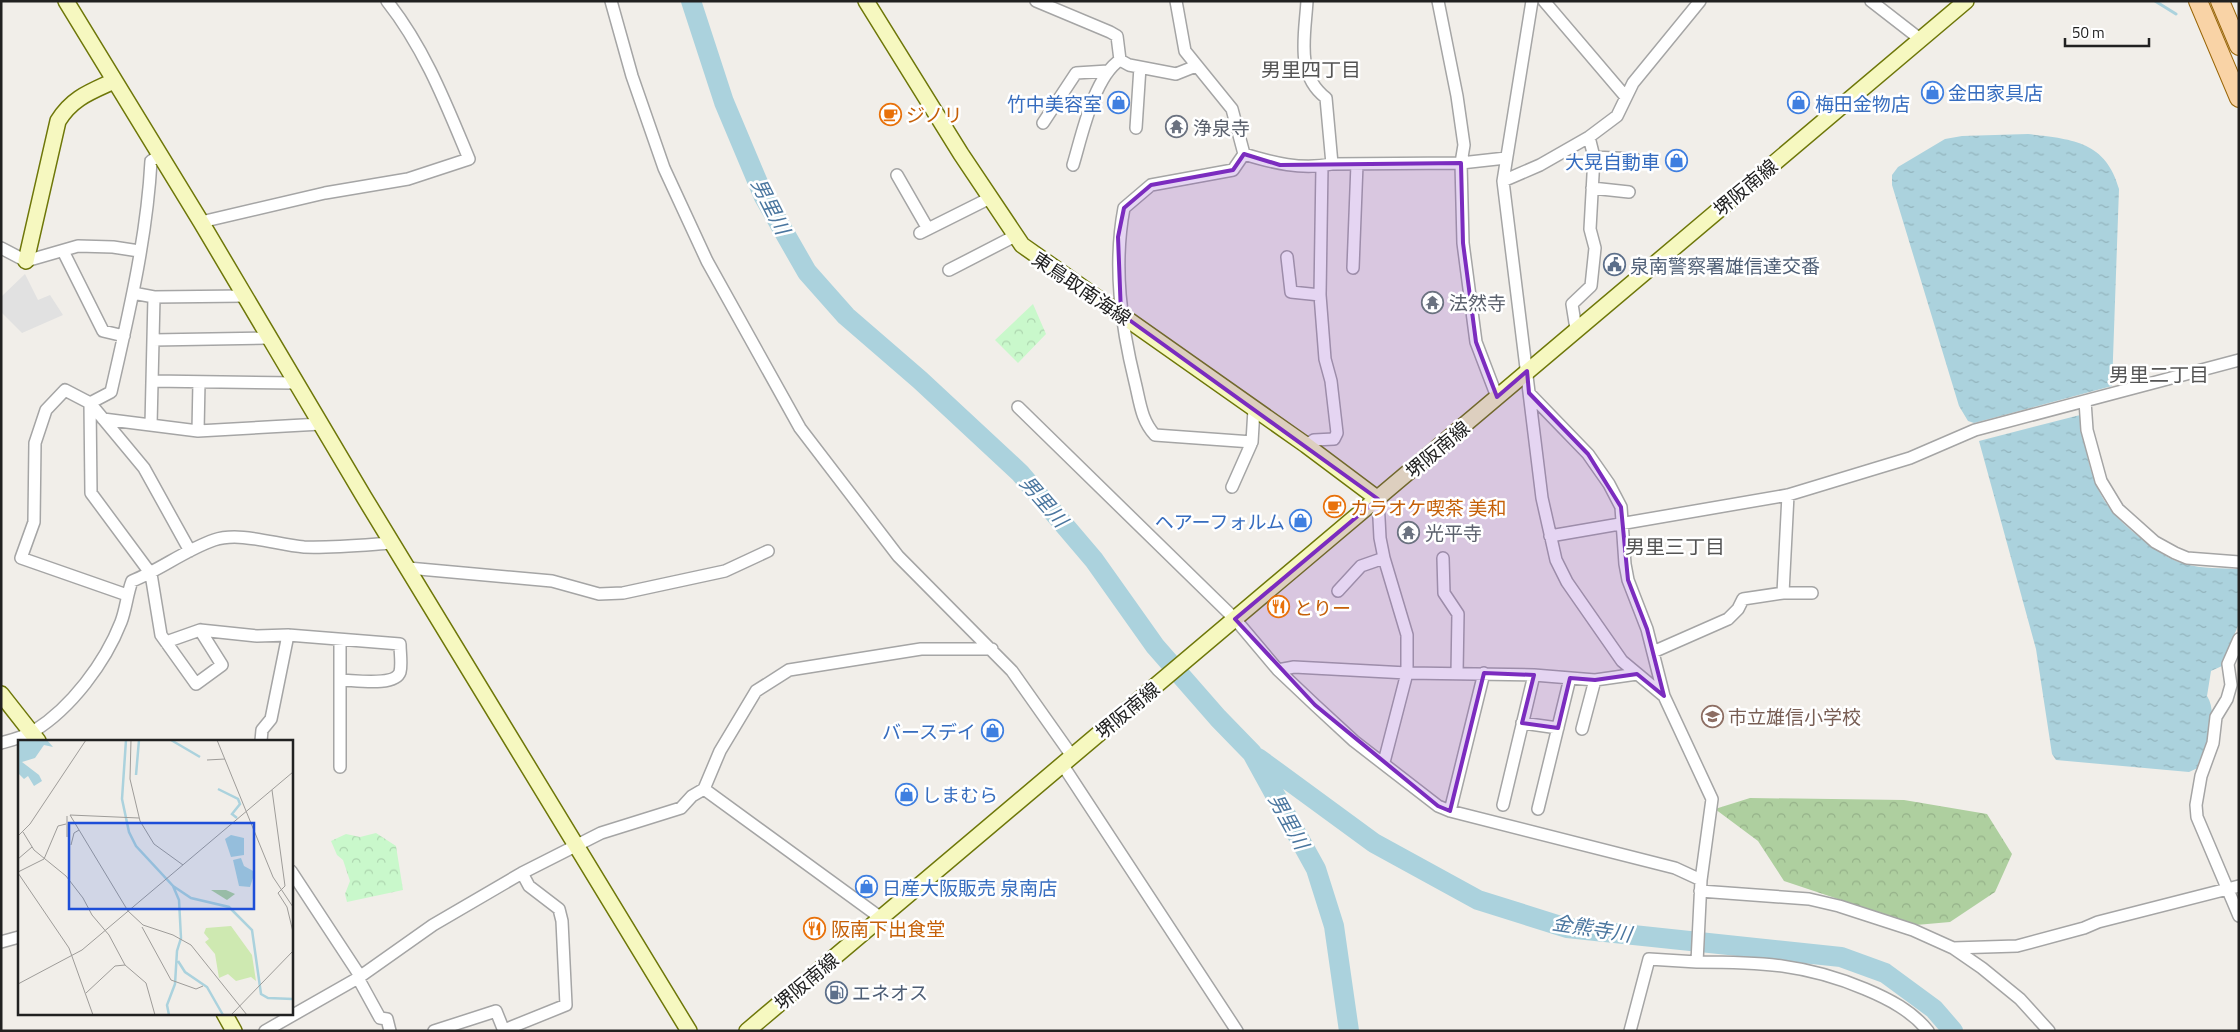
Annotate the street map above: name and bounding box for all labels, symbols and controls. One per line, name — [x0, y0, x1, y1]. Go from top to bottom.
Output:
scale bar — [2065, 15, 2149, 47]
text: 50 m — [2072, 21, 2105, 44]
district label: 男里四丁目 — [1261, 54, 1361, 85]
place label: 金田家具店 — [1948, 78, 2043, 107]
shop icon: 金田家具店 — [1920, 80, 1944, 104]
place label: 竹中美容室 — [1007, 89, 1102, 118]
place label: 梅田金物店 — [1815, 89, 1910, 118]
shop icon: 竹中美容室 — [1106, 91, 1130, 115]
shop icon: 梅田金物店 — [1787, 91, 1811, 115]
place label: ジノリ — [906, 100, 963, 129]
cafe icon: ジノリ — [878, 102, 902, 126]
place label: 浄泉寺 — [1193, 113, 1250, 142]
temple icon: 浄泉寺 — [1165, 115, 1189, 139]
place label: 大晃自動車 — [1565, 147, 1660, 176]
shop icon: 大晃自動車 — [1664, 149, 1688, 173]
street label: 堺阪南線 — [1707, 151, 1783, 223]
water label: 男里川 — [744, 172, 799, 242]
street label: 東鳥取南海線 — [1027, 244, 1137, 332]
place label: 泉南警察署雄信達交番 — [1630, 251, 1820, 280]
public building icon: 泉南警察署雄信達交番 — [1602, 253, 1626, 277]
place label: 法然寺 — [1449, 288, 1506, 317]
temple icon: 法然寺 — [1421, 290, 1445, 314]
district label: 男里二丁目 — [2109, 359, 2209, 390]
street label: 堺阪南線 — [1399, 413, 1475, 485]
water label: 男里川 — [1013, 468, 1077, 535]
place label: カラオケ喫茶 美和 — [1350, 493, 1506, 522]
cafe icon: カラオケ喫茶 美和 — [1322, 495, 1346, 519]
place label: ヘアーフォルム — [1155, 507, 1285, 536]
shop icon: ヘアーフォルム — [1289, 509, 1313, 533]
place label: 光平寺 — [1425, 518, 1482, 547]
temple icon: 光平寺 — [1397, 520, 1421, 544]
district label: 男里三丁目 — [1625, 531, 1725, 562]
place label: とりー — [1294, 593, 1351, 622]
restaurant icon: とりー — [1266, 595, 1290, 619]
street label: 堺阪南線 — [1089, 674, 1165, 746]
place label: 市立雄信小学校 — [1728, 702, 1861, 731]
school or university icon: 市立雄信小学校 — [1700, 704, 1724, 728]
place label: バースデイ — [882, 717, 976, 746]
shop icon: バースデイ — [980, 719, 1004, 743]
inset map — [18, 740, 292, 1014]
place label: しまむら — [922, 780, 998, 809]
shop icon: しまむら — [894, 782, 918, 806]
water label: 男里川 — [1261, 787, 1318, 857]
place label: 日産大阪販売 泉南店 — [882, 873, 1057, 902]
shop icon: 日産大阪販売 泉南店 — [854, 875, 878, 899]
water label: 金熊寺川 — [1550, 906, 1636, 950]
place label: 阪南下出食堂 — [831, 914, 945, 943]
restaurant icon: 阪南下出食堂 — [803, 916, 827, 940]
street label: 堺阪南線 — [768, 945, 844, 1017]
place label: エネオス — [852, 978, 928, 1007]
fuel station icon: エネオス — [824, 980, 848, 1004]

